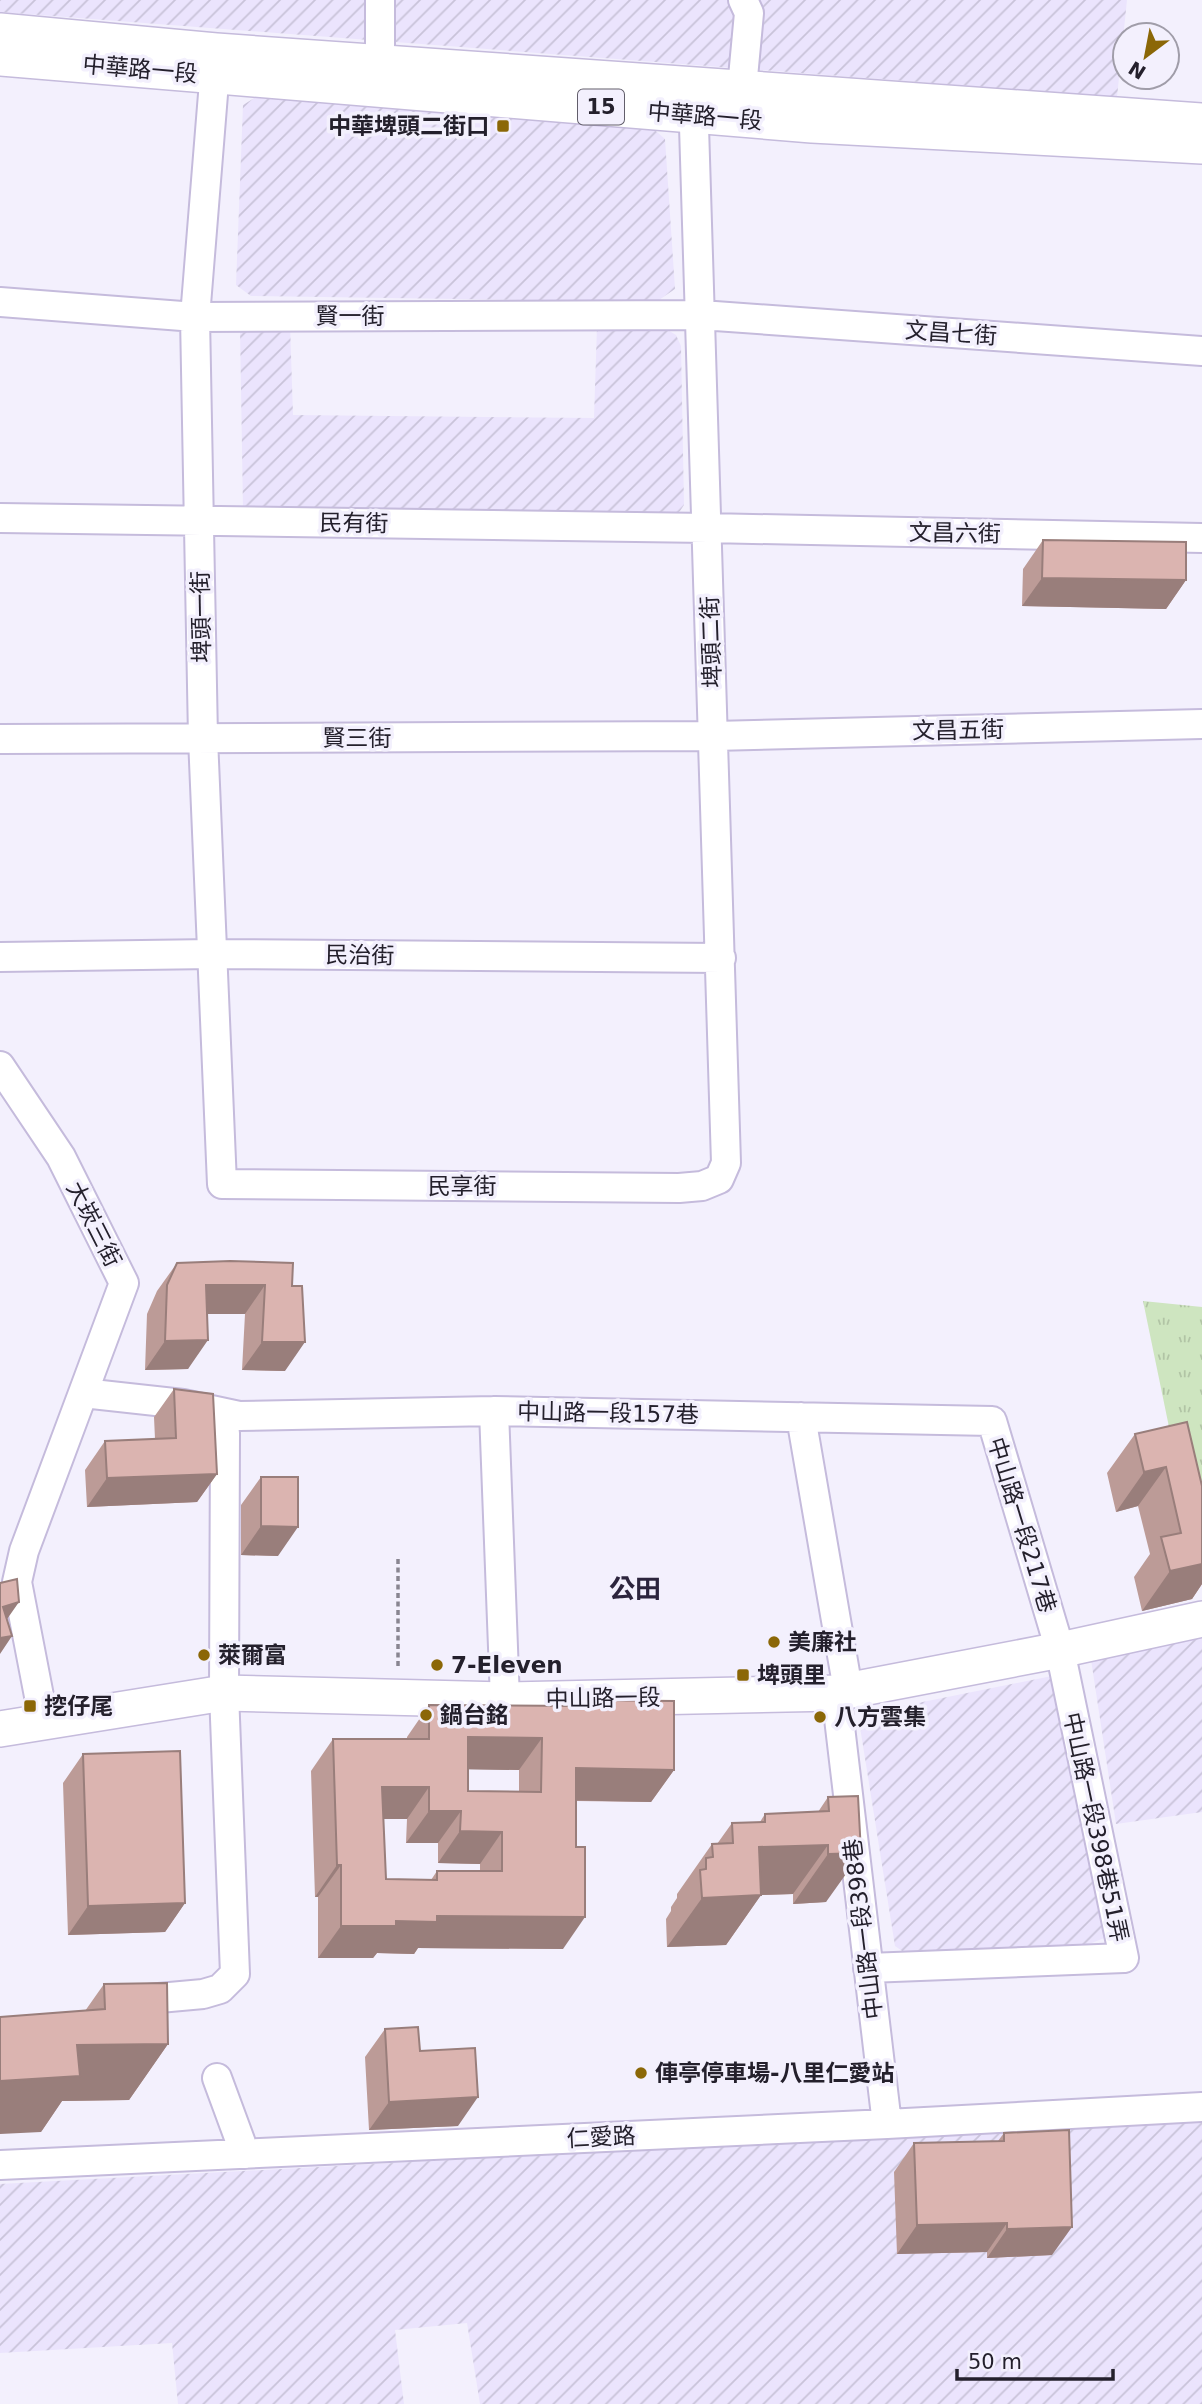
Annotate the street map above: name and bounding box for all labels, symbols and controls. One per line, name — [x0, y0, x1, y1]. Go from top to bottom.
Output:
north arrow — [1111, 21, 1181, 91]
street label: 中華路一段 — [82, 51, 198, 87]
text: N — [1124, 57, 1150, 84]
road number: 15 — [578, 90, 624, 124]
street label: 中華路一段 — [647, 98, 763, 134]
place label: 中華埤頭二街口 — [328, 113, 489, 139]
marker: 中華埤頭二街口 — [495, 118, 511, 134]
street label: 賢一街 — [316, 303, 385, 329]
street label: 文昌七街 — [904, 317, 998, 349]
street label: 民有街 — [319, 509, 389, 537]
street label: 文昌六街 — [909, 519, 1001, 547]
street label: 埤頭一街 — [187, 571, 215, 663]
street label: 埤頭二街 — [696, 596, 726, 688]
street label: 文昌五街 — [912, 716, 1004, 744]
street label: 賢三街 — [323, 725, 392, 751]
street label: 民治街 — [325, 941, 395, 969]
street label: 民享街 — [428, 1173, 497, 1199]
street label: 大崁三街 — [62, 1177, 126, 1271]
street label: 中山路一段157巷 — [517, 1398, 699, 1428]
street label: 中山路一段217巷 — [983, 1434, 1061, 1616]
district label: 公田 — [609, 1574, 661, 1604]
place label: 美廉社 — [788, 1629, 857, 1655]
marker: 美廉社 — [766, 1634, 782, 1650]
place label: 萊爾富 — [218, 1642, 287, 1668]
marker: 萊爾富 — [196, 1647, 212, 1663]
place label: 7-Eleven — [451, 1652, 563, 1678]
marker: 7-Eleven — [429, 1657, 445, 1673]
place label: 埤頭里 — [757, 1662, 826, 1688]
marker: 埤頭里 — [735, 1667, 751, 1683]
street label: 中山路一段 — [545, 1684, 661, 1712]
place label: 挖仔尾 — [44, 1693, 113, 1719]
marker: 挖仔尾 — [22, 1698, 38, 1714]
place label: 鍋台銘 — [440, 1702, 509, 1728]
place label: 八方雲集 — [834, 1704, 926, 1730]
marker: 鍋台銘 — [418, 1707, 434, 1723]
marker: 八方雲集 — [812, 1709, 828, 1725]
street label: 中山路一段398巷51弄 — [1059, 1710, 1133, 1944]
street label: 中山路一段398巷 — [839, 1837, 887, 2021]
place label: 俥亭停車場-八里仁愛站 — [655, 2060, 895, 2086]
marker: 俥亭停車場-八里仁愛站 — [633, 2065, 649, 2081]
street label: 仁愛路 — [566, 2122, 636, 2152]
scale bar — [957, 2338, 1113, 2382]
text: 50 m — [968, 2350, 1022, 2374]

